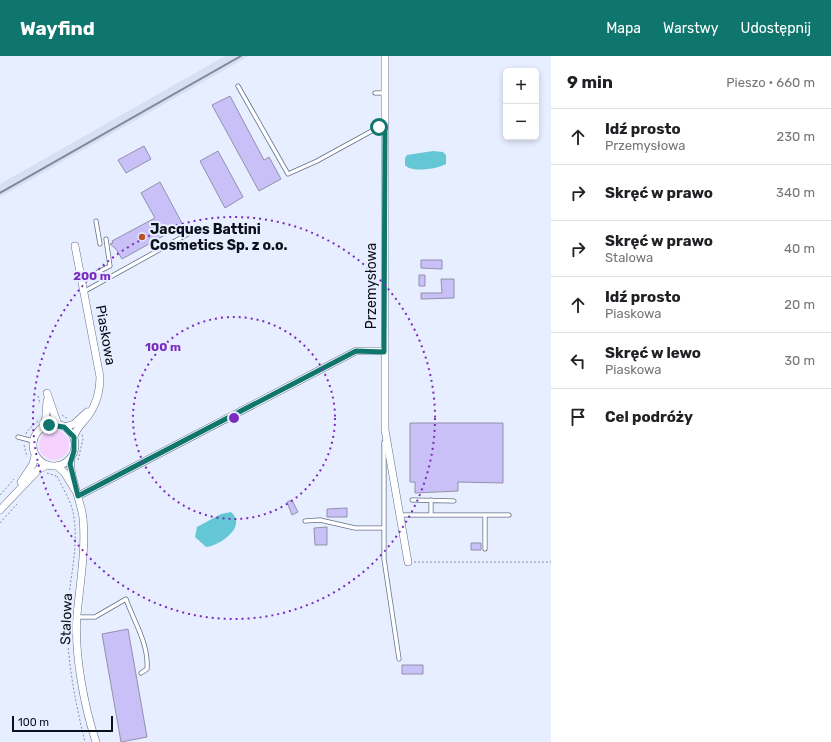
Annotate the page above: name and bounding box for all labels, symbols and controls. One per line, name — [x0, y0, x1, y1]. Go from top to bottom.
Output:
text: Wayfind — [20, 17, 95, 40]
text: Mapa — [606, 20, 641, 37]
text: Warstwy — [663, 20, 719, 37]
text: Udostępnij — [741, 20, 811, 37]
map controls — [503, 68, 539, 140]
button: + — [503, 68, 539, 104]
text: 9 min — [567, 72, 613, 92]
text: Pieszo · 660 m — [726, 75, 815, 90]
button: − — [503, 104, 539, 140]
route start — [370, 118, 388, 136]
text: Idź prosto — [605, 120, 681, 138]
icon: ahead — [567, 126, 589, 148]
text: 230 m — [777, 129, 815, 144]
text: Przemysłowa — [605, 138, 685, 153]
icon: right — [567, 182, 589, 204]
text: Skręć w prawo — [605, 184, 713, 202]
text: 340 m — [776, 185, 815, 200]
place label: Jacques Battini Cosmetics Sp. z o.o. — [150, 221, 287, 254]
marker: Jacques Battini Cosmetics Sp. z o.o. — [137, 232, 147, 242]
text: Skręć w prawo — [605, 232, 713, 250]
icon: right — [567, 238, 589, 260]
text: 40 m — [784, 241, 815, 256]
street label: Przemysłowa — [363, 243, 380, 329]
text: Stalowa — [605, 250, 653, 265]
text: 200 m — [73, 269, 111, 283]
text: Idź prosto — [605, 288, 681, 306]
icon: ahead — [567, 294, 589, 316]
text: 20 m — [784, 297, 815, 312]
street label: Piaskowa — [92, 304, 119, 366]
text: Piaskowa — [605, 306, 661, 321]
text: 100 m — [145, 340, 181, 354]
text: Skręć w lewo — [605, 344, 701, 362]
icon: left — [567, 350, 589, 372]
text: 30 m — [784, 353, 815, 368]
text: Piaskowa — [605, 362, 661, 377]
icon: arrive — [567, 406, 589, 428]
text: Cel podróży — [605, 408, 693, 426]
centre of rings — [227, 411, 241, 425]
route end — [40, 416, 58, 434]
street label: Stalowa — [57, 593, 76, 645]
scale bar — [12, 714, 113, 733]
text: 100 m — [18, 716, 49, 729]

